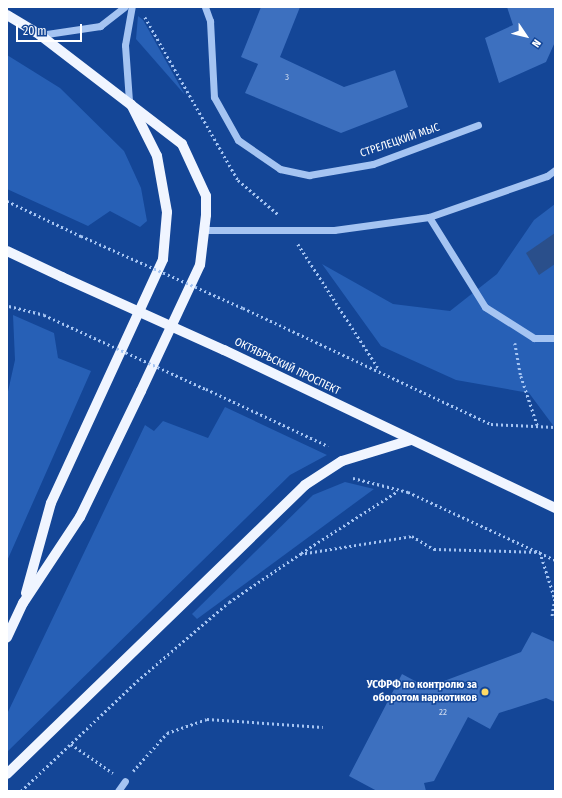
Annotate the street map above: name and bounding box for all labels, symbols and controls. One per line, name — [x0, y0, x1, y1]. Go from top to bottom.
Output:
scale bar — [18, 16, 84, 42]
north arrow — [506, 16, 546, 56]
text: 20 m — [23, 24, 47, 38]
text: N — [529, 37, 543, 50]
house number: 3 — [285, 72, 289, 82]
street label: СТРЕЛЕЦКИЙ МЫС — [359, 121, 441, 161]
street label: ОКТЯБРЬСКИЙ ПРОСПЕКТ — [232, 336, 342, 398]
place label: УСФРФ по контролю за оборотом наркотиков — [367, 679, 477, 705]
marker: УСФРФ по контролю за оборотом наркотиков — [480, 687, 490, 697]
house number: 22 — [439, 707, 447, 717]

